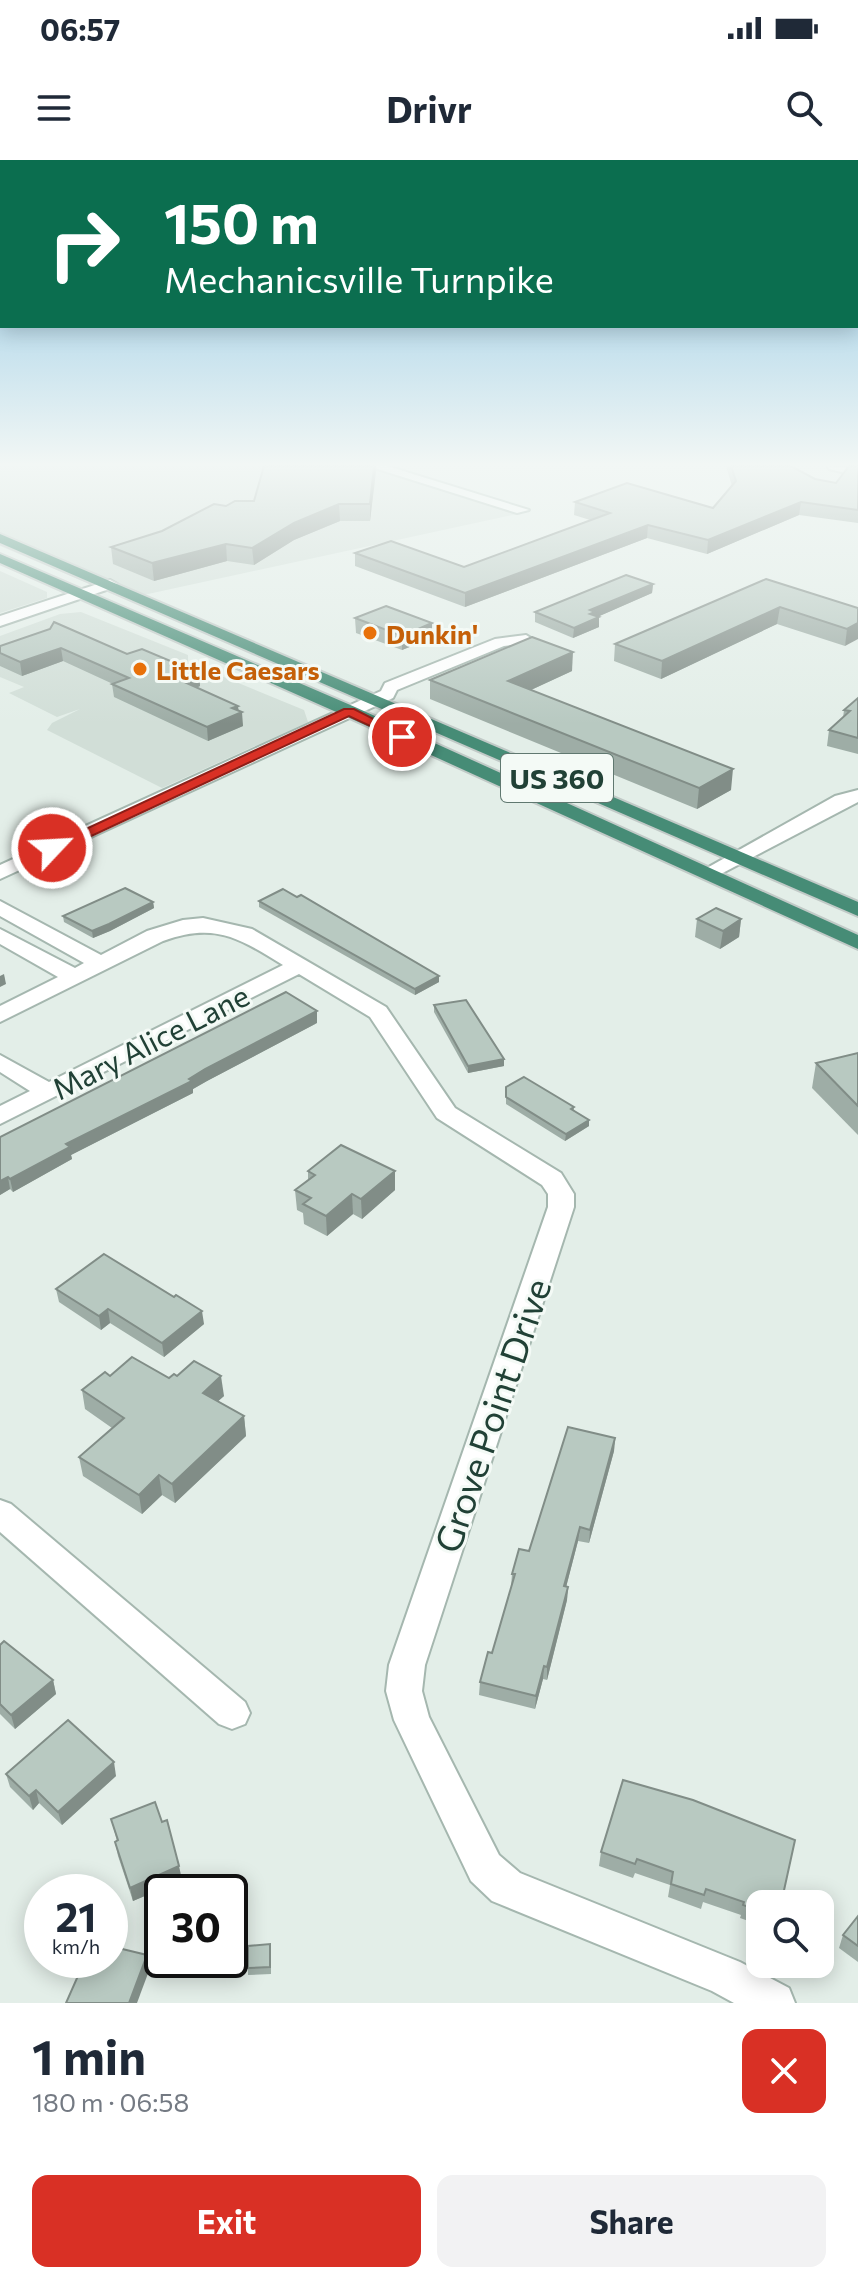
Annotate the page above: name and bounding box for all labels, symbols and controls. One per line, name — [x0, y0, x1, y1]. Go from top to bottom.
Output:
text: 06:57 — [40, 10, 120, 47]
icon: menu — [32, 86, 76, 130]
text: Drivr — [386, 86, 472, 130]
icon: search — [782, 86, 826, 130]
text: 150 m — [164, 187, 319, 256]
icon: right — [32, 192, 136, 296]
text: Mechanicsville Turnpike — [164, 256, 554, 300]
place label: Dunkin' — [386, 618, 478, 649]
marker: Dunkin' — [361, 624, 379, 642]
place label: Little Caesars — [156, 654, 320, 685]
marker: Little Caesars — [131, 660, 149, 678]
pin — [368, 703, 436, 771]
icon: arrive — [380, 715, 424, 759]
road number: US 360 — [501, 754, 613, 802]
position arrow — [10, 806, 94, 890]
street label: Mary Alice Lane — [46, 976, 254, 1106]
street label: Grove Point Drive — [424, 1272, 558, 1558]
speed limit sign: 30 — [144, 1874, 248, 1978]
map controls — [746, 1890, 834, 1978]
button: search — [746, 1890, 834, 1978]
text: 21 — [56, 1891, 96, 1940]
text: km/h — [52, 1934, 100, 1958]
text: 1 min — [32, 2026, 146, 2085]
button: close — [742, 2029, 826, 2113]
text: 180 m · 06:58 — [32, 2086, 189, 2117]
button: Exit — [32, 2175, 421, 2267]
button: Share — [437, 2175, 826, 2267]

